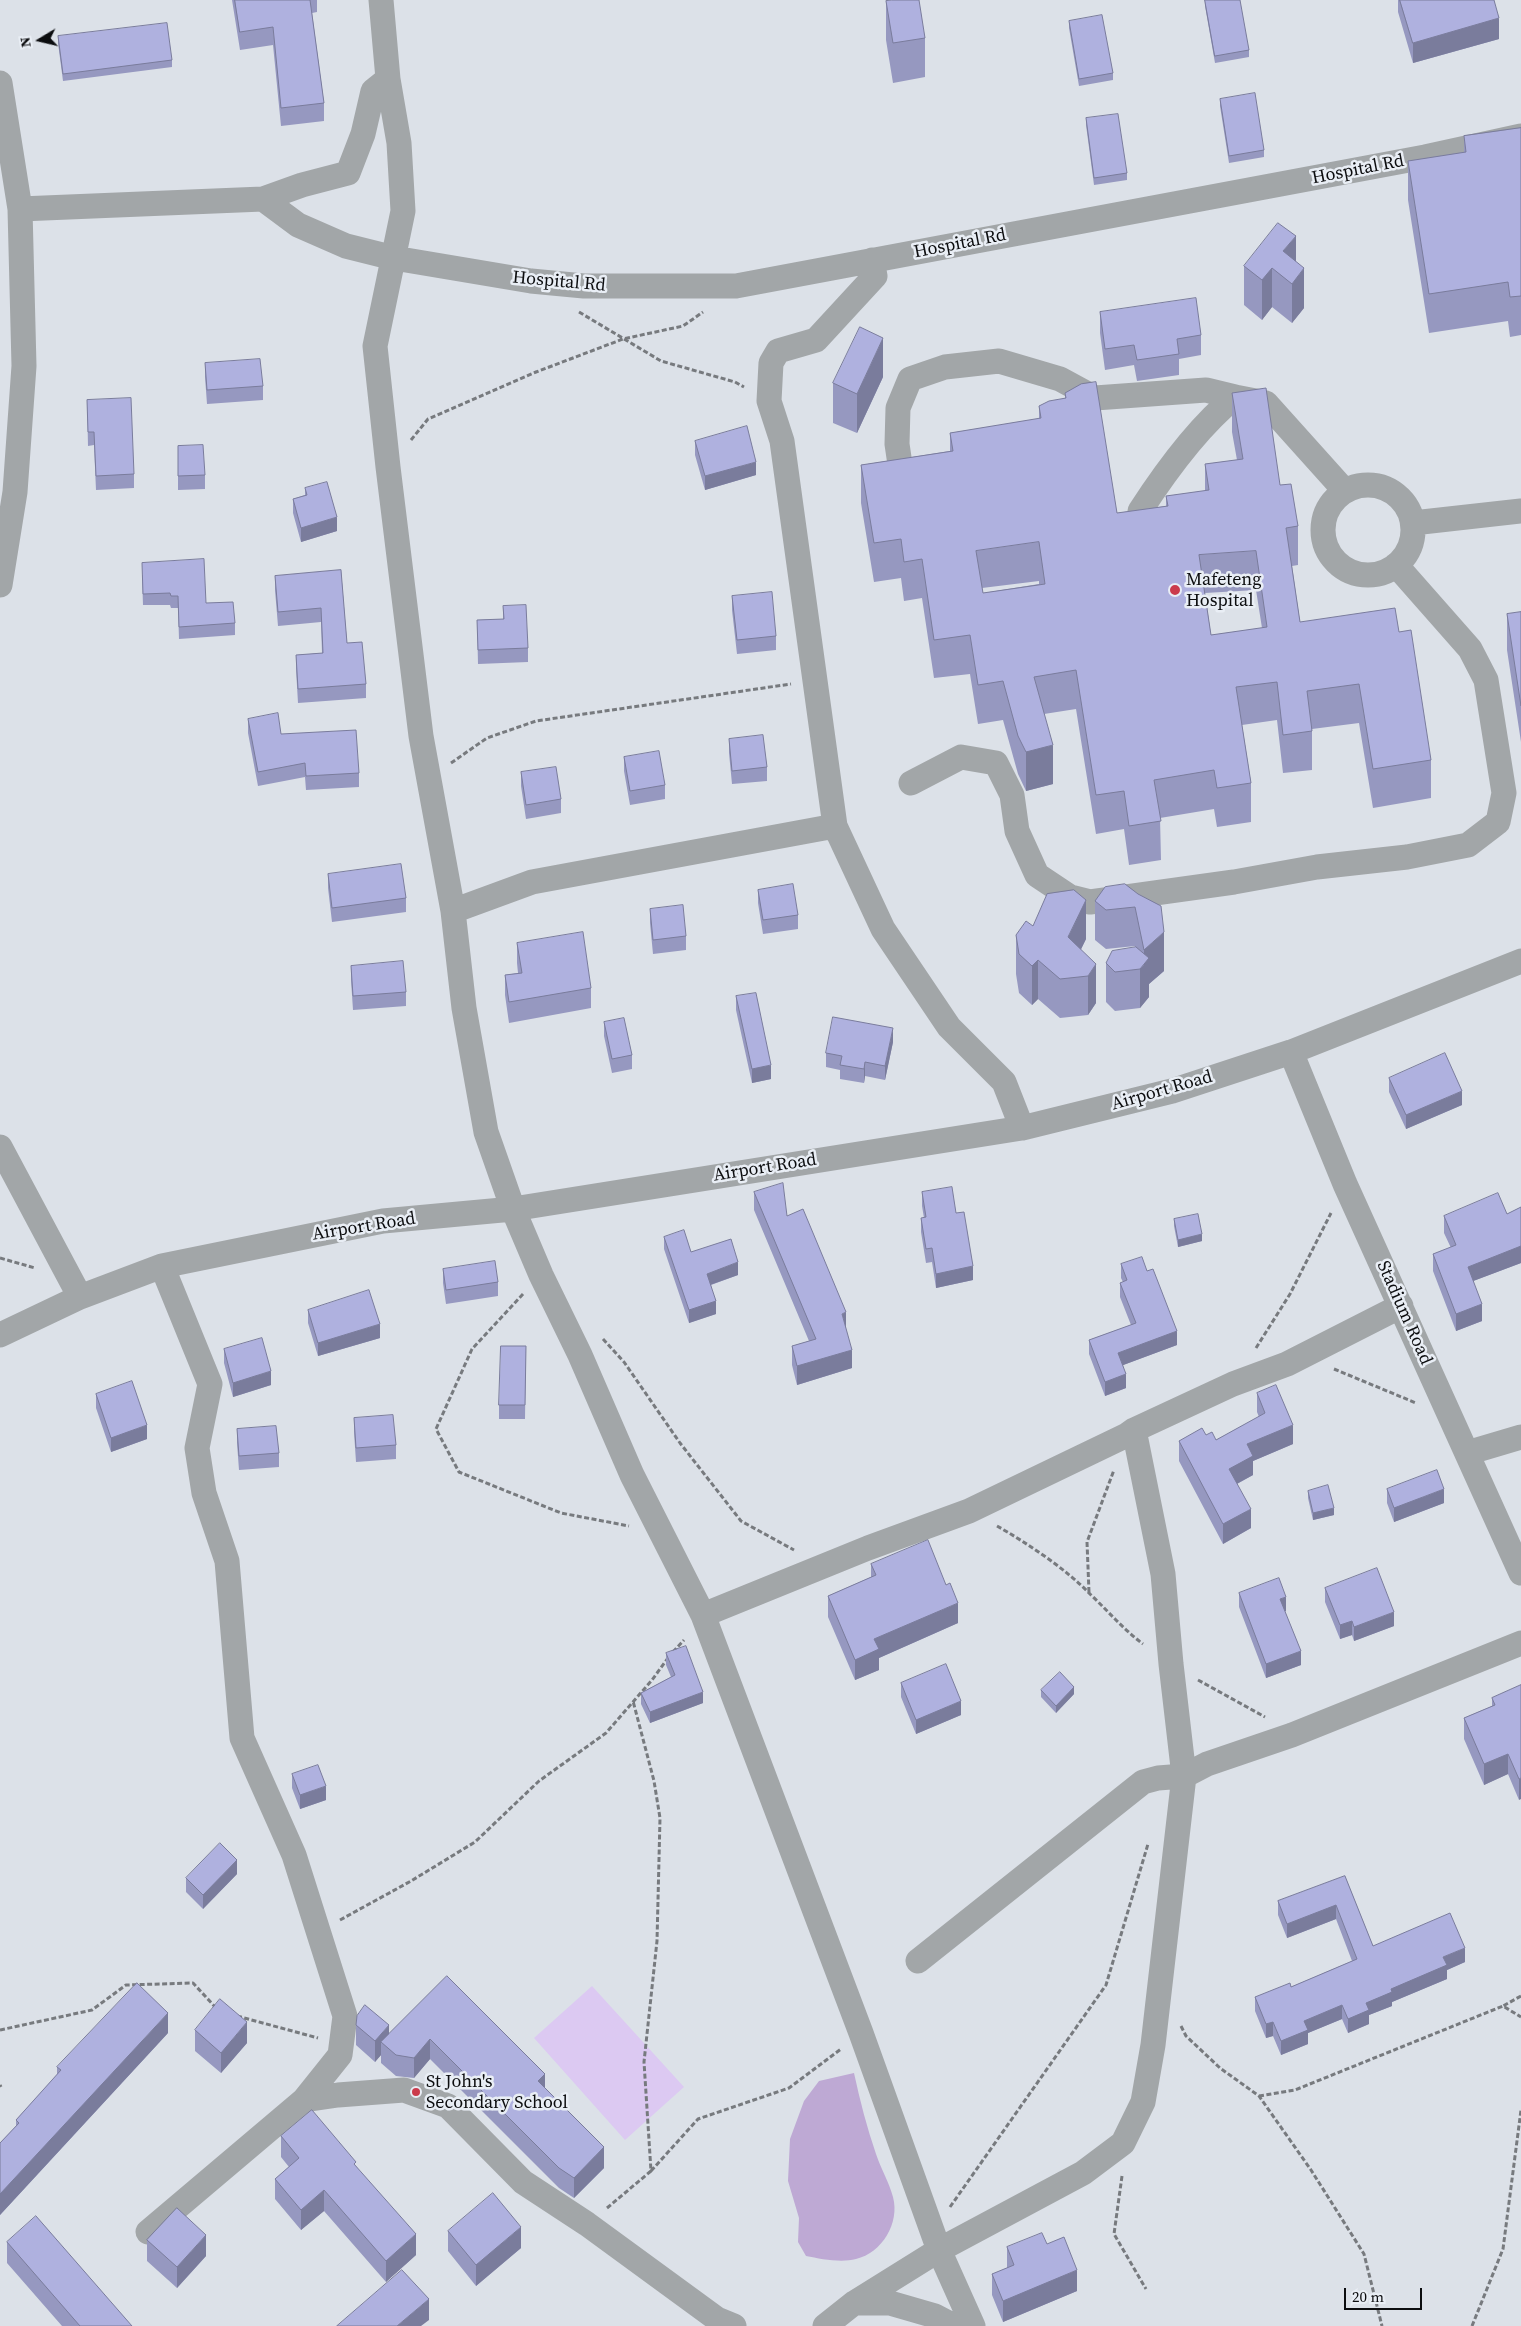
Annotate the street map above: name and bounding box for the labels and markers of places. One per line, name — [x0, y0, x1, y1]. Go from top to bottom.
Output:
place label: Mafeteng Hospital — [1186, 569, 1262, 612]
marker: Mafeteng Hospital — [1168, 583, 1182, 597]
place label: St John's Secondary School — [426, 2071, 568, 2114]
marker: St John's Secondary School — [410, 2086, 422, 2098]

